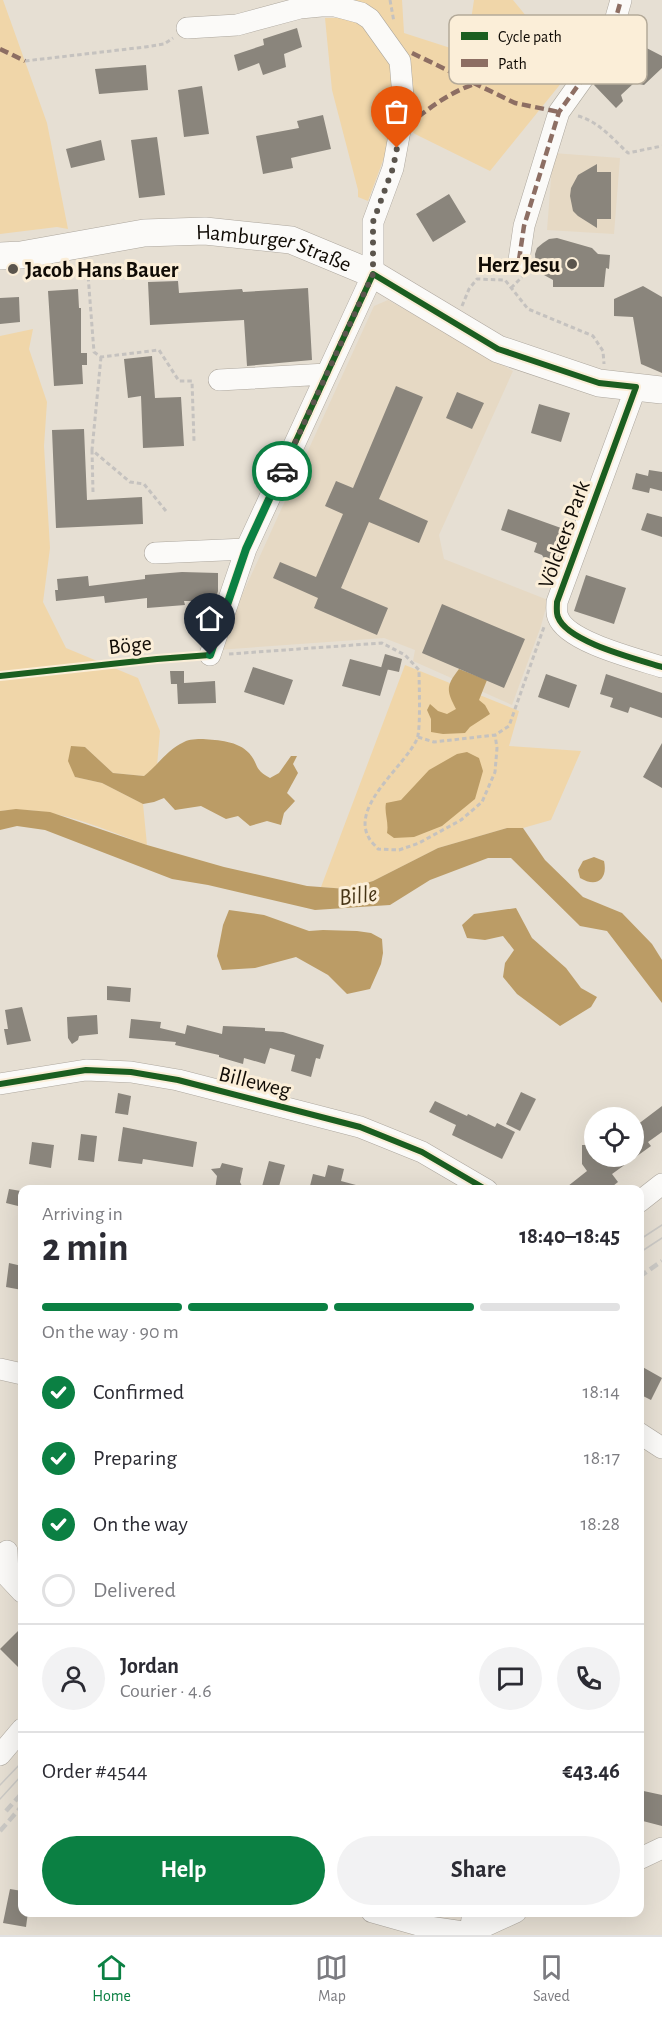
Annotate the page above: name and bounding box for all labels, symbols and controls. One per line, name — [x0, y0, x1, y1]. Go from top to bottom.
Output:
legend — [449, 15, 647, 84]
text: Cycle path — [498, 29, 562, 46]
text: Path — [498, 56, 527, 72]
pin — [371, 86, 422, 148]
icon: bag — [380, 95, 413, 128]
street label: Hamburger Straße — [196, 221, 354, 276]
place label: Herz Jesu — [477, 254, 561, 276]
marker: Herz Jesu — [565, 257, 579, 271]
place label: Jacob Hans Bauer — [25, 259, 179, 281]
marker: Jacob Hans Bauer — [6, 262, 20, 276]
courier — [252, 441, 312, 501]
icon: car — [266, 455, 299, 488]
street label: Völckers Park — [534, 478, 594, 591]
pin — [184, 593, 235, 655]
icon: home — [193, 602, 226, 635]
street label: Böge — [107, 632, 153, 658]
water label: Bille — [338, 882, 379, 910]
street label: Billeweg — [217, 1062, 293, 1102]
map controls — [584, 1107, 644, 1167]
button: locate — [584, 1107, 644, 1167]
text: Arriving in — [42, 1204, 123, 1224]
text: 18:40–18:45 — [519, 1225, 620, 1247]
text: 2 min — [42, 1229, 129, 1268]
text: On the way · 90 m — [42, 1322, 179, 1342]
icon: check — [42, 1376, 75, 1409]
text: Confirmed — [93, 1381, 184, 1403]
text: 18:14 — [583, 1382, 620, 1402]
icon: check — [42, 1442, 75, 1475]
text: Preparing — [93, 1447, 177, 1469]
text: 18:17 — [584, 1448, 620, 1468]
icon: check — [42, 1508, 75, 1541]
text: On the way — [93, 1513, 188, 1535]
text: 18:28 — [580, 1514, 620, 1534]
text: Delivered — [93, 1579, 176, 1601]
button: person — [42, 1647, 105, 1710]
button: chat — [479, 1647, 542, 1710]
button: phone — [557, 1647, 620, 1710]
text: Jordan — [120, 1655, 179, 1677]
text: Courier · 4.6 — [120, 1681, 212, 1701]
text: Order #4544 — [42, 1760, 148, 1782]
text: €43.46 — [562, 1760, 620, 1782]
button: Help — [42, 1836, 325, 1905]
button: Share — [337, 1836, 620, 1905]
tab: Home — [92, 1951, 131, 2006]
tab: Map — [315, 1951, 348, 2006]
tab: Saved — [533, 1951, 570, 2006]

